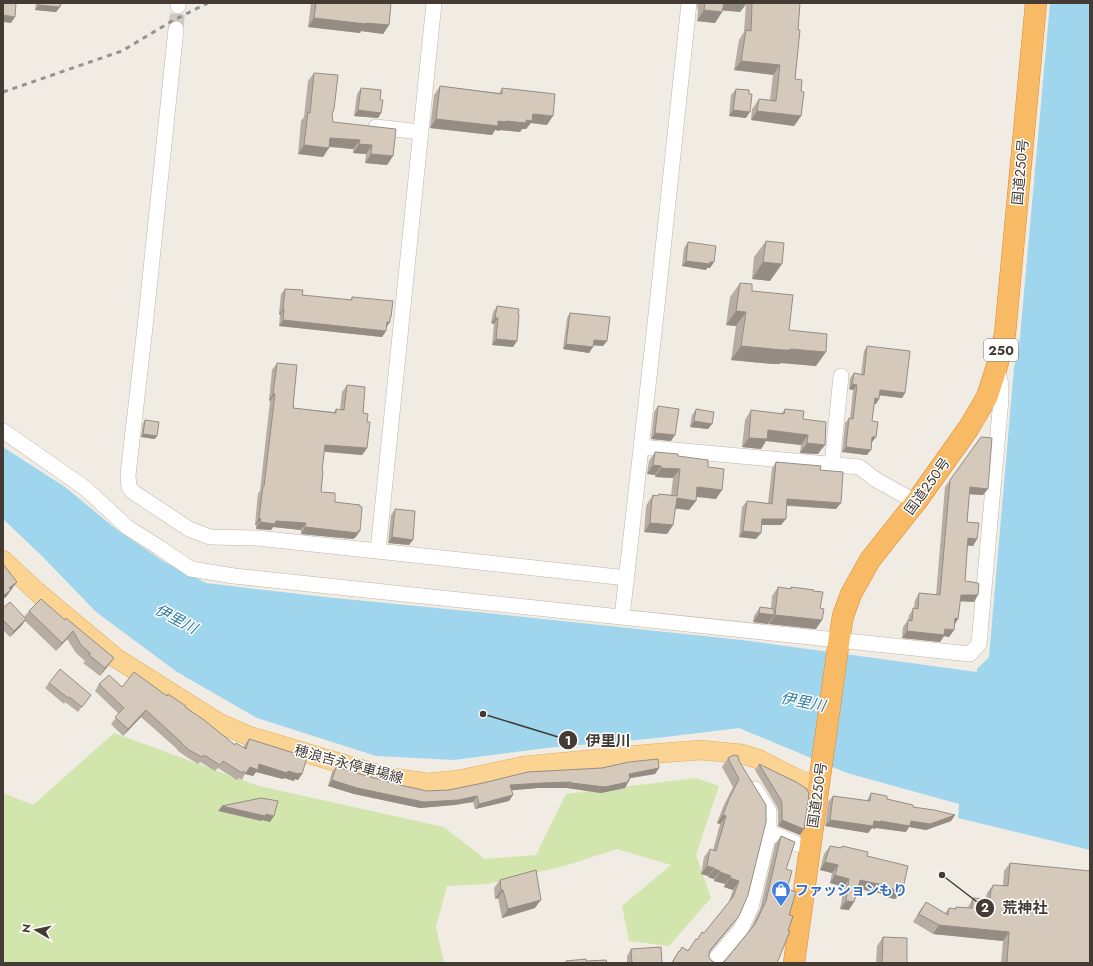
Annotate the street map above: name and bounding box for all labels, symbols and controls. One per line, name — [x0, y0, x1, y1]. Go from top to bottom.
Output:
street label: 国道250号 — [1007, 138, 1033, 206]
road number: 250 — [984, 339, 1018, 361]
street label: 国道250号 — [899, 453, 955, 519]
water label: 伊里川 — [151, 599, 203, 640]
water label: 伊里川 — [779, 687, 829, 717]
callout: 伊里川 — [558, 727, 639, 754]
text: 伊里川 — [585, 730, 631, 752]
text: 1 — [565, 732, 571, 750]
street label: 穂浪吉永停車場線 — [292, 740, 406, 788]
street label: 国道250号 — [802, 761, 832, 829]
shop icon: ファッションもり — [770, 879, 792, 907]
place label: ファッションもり — [795, 880, 907, 900]
callout: 荒神社 — [975, 894, 1056, 921]
text: 荒神社 — [1002, 897, 1048, 919]
text: 2 — [981, 899, 989, 917]
north arrow — [16, 910, 56, 950]
text: N — [18, 923, 35, 934]

